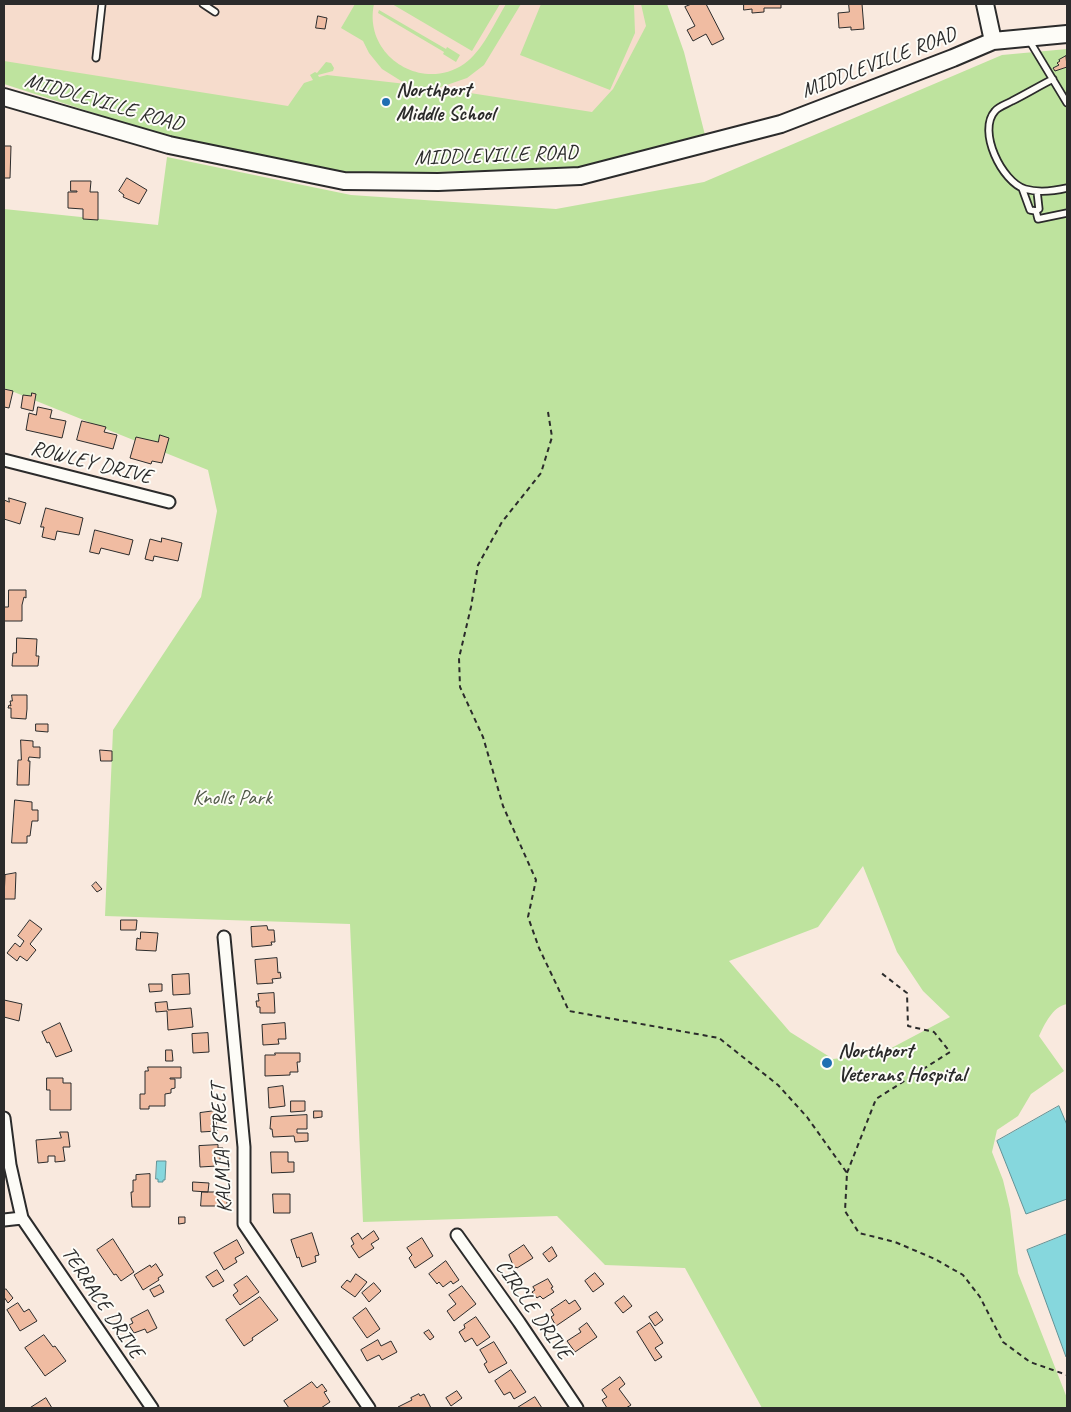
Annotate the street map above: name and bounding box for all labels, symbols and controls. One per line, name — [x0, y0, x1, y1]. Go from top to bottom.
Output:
street label: MIDDLEVILLE ROAD — [798, 22, 960, 104]
street label: MIDDLEVILLE ROAD — [22, 68, 186, 138]
place label: Northport Middle School — [396, 77, 495, 127]
marker: Northport Middle School — [380, 96, 392, 108]
street label: MIDDLEVILLE ROAD — [414, 141, 578, 171]
street label: ROWLEY DRIVE — [28, 436, 154, 490]
park label: Knolls Park — [192, 785, 272, 811]
place label: Northport Veterans Hospital — [838, 1038, 966, 1088]
marker: Northport Veterans Hospital — [820, 1056, 834, 1070]
street label: KALMIA STREET — [206, 1082, 238, 1214]
street label: TERRACE DRIVE — [55, 1242, 149, 1364]
street label: CIRCLE DRIVE — [489, 1255, 577, 1365]

